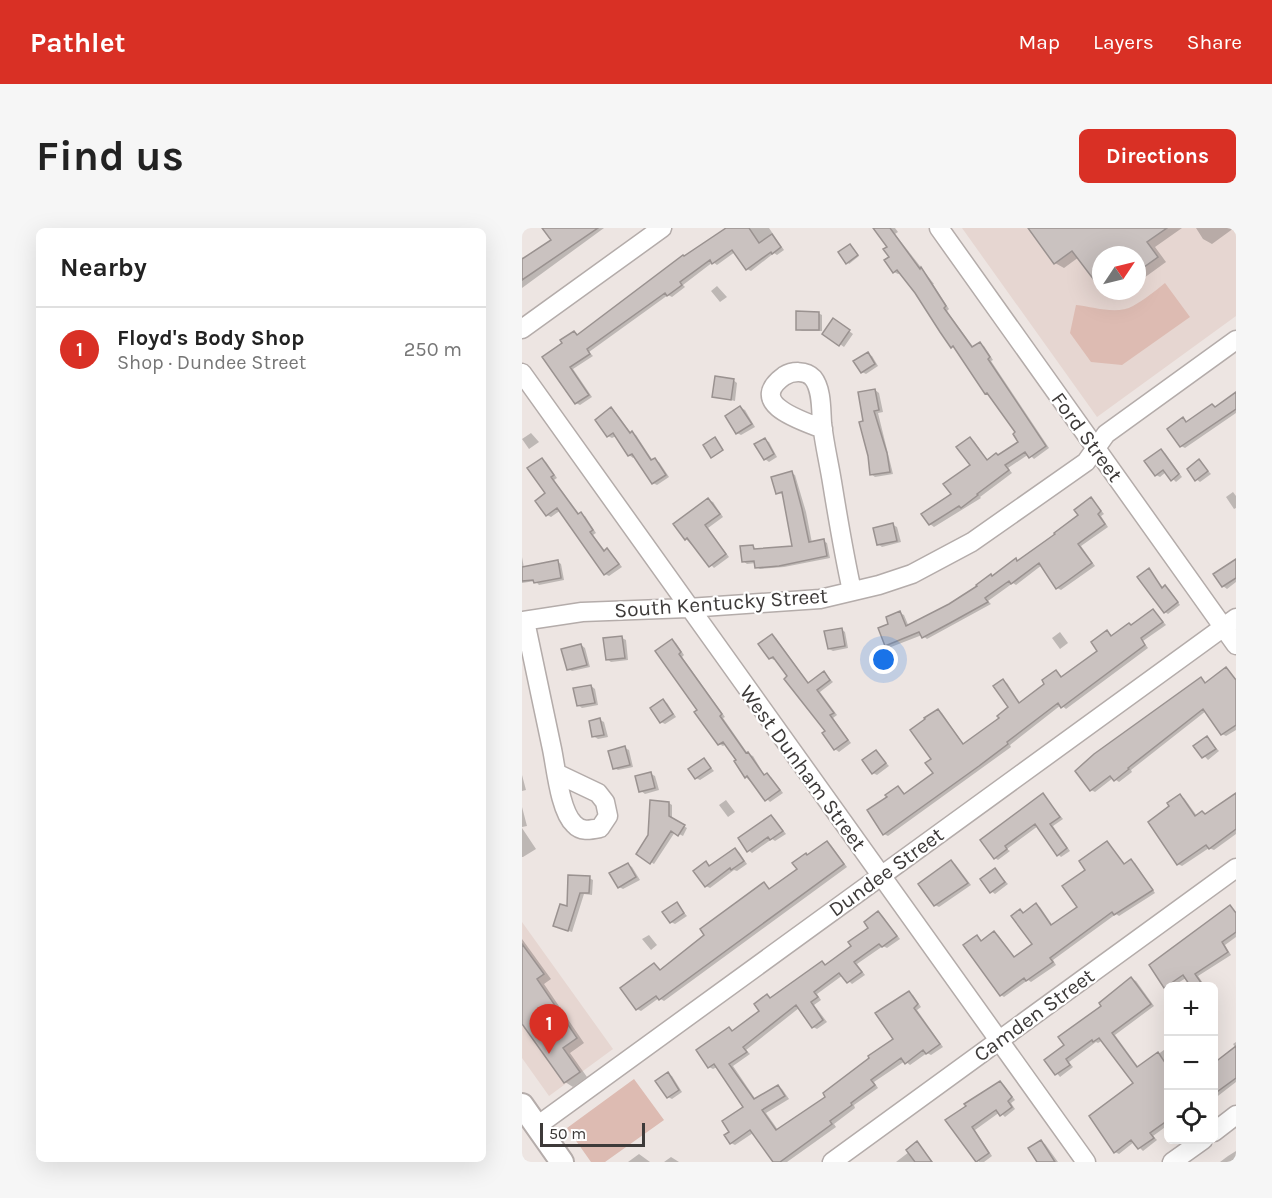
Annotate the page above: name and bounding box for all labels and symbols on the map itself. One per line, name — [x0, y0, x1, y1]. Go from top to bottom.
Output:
north arrow — [1092, 246, 1146, 300]
street label: Ford Street — [1047, 388, 1127, 486]
street label: South Kentucky Street — [613, 584, 829, 622]
your location — [869, 645, 898, 674]
street label: West Dunham Street — [735, 681, 871, 855]
street label: Dundee Street — [824, 822, 948, 922]
street label: Camden Street — [969, 963, 1099, 1067]
pin: 1 — [530, 1004, 568, 1054]
scale bar — [540, 1120, 645, 1148]

